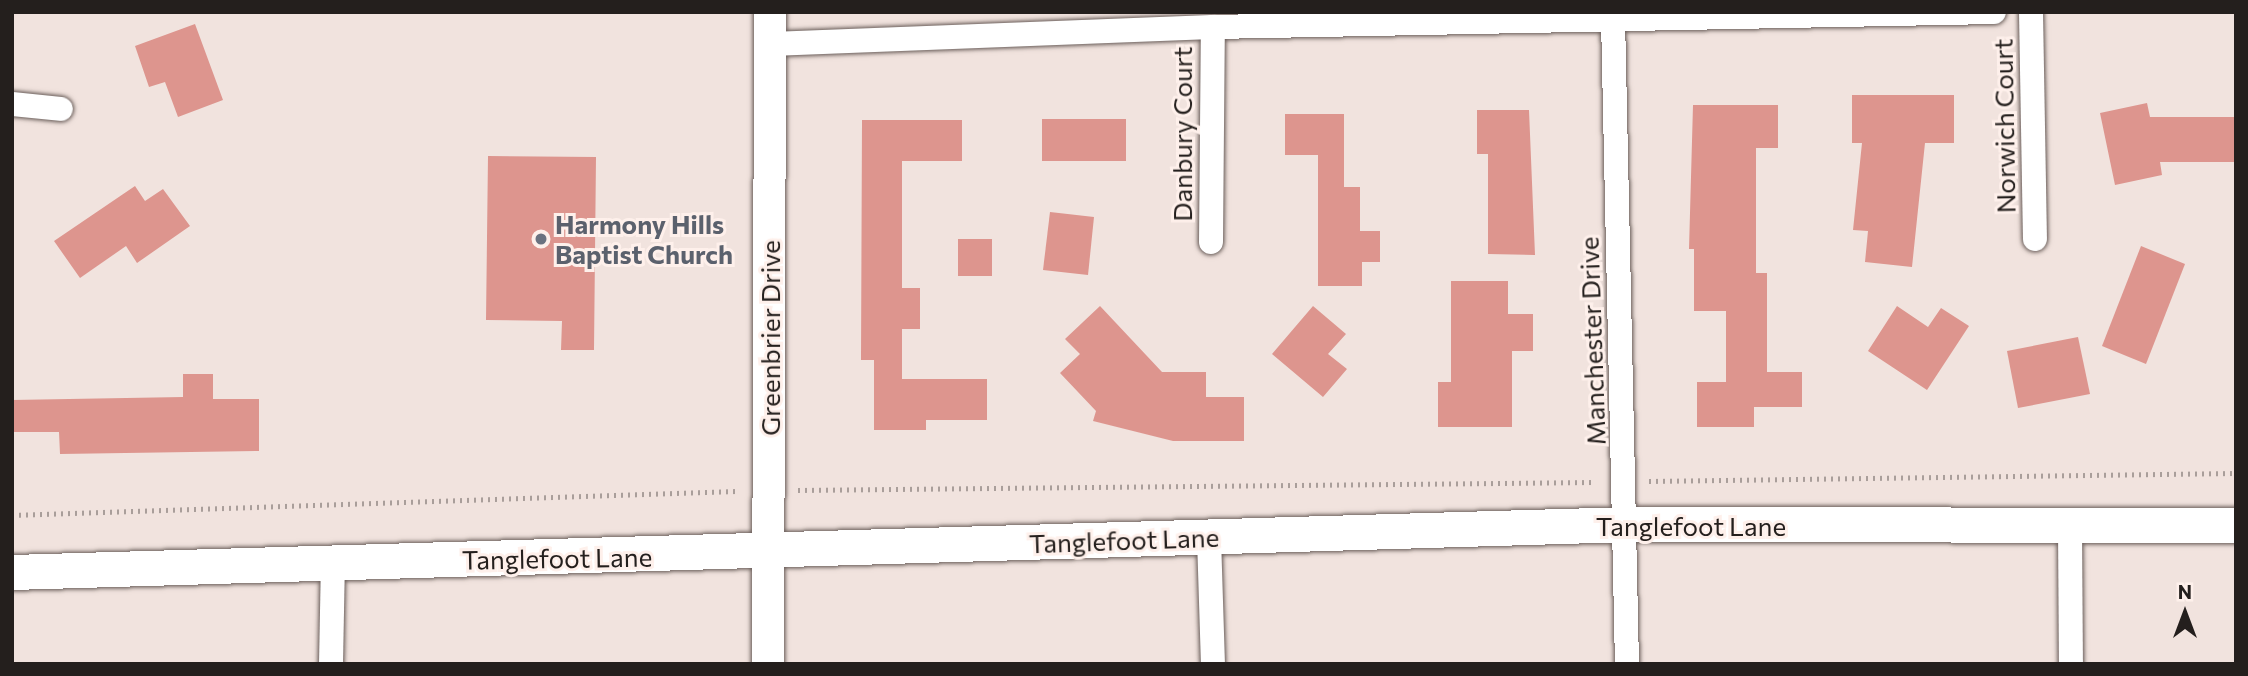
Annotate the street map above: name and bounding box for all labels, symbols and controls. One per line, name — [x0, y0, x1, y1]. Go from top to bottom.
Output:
street label: Norwich Court — [1987, 38, 2021, 214]
street label: Danbury Court — [1166, 46, 1198, 222]
place label: Harmony Hills Baptist Church — [555, 208, 733, 270]
marker: Harmony Hills Baptist Church — [533, 231, 549, 247]
street label: Manchester Drive — [1573, 236, 1611, 446]
street label: Greenbrier Drive — [754, 240, 786, 436]
street label: Tanglefoot Lane — [1596, 510, 1786, 542]
street label: Tanglefoot Lane — [1028, 521, 1220, 559]
street label: Tanglefoot Lane — [462, 541, 652, 575]
north arrow — [2150, 578, 2220, 648]
text: N — [2178, 580, 2192, 603]

